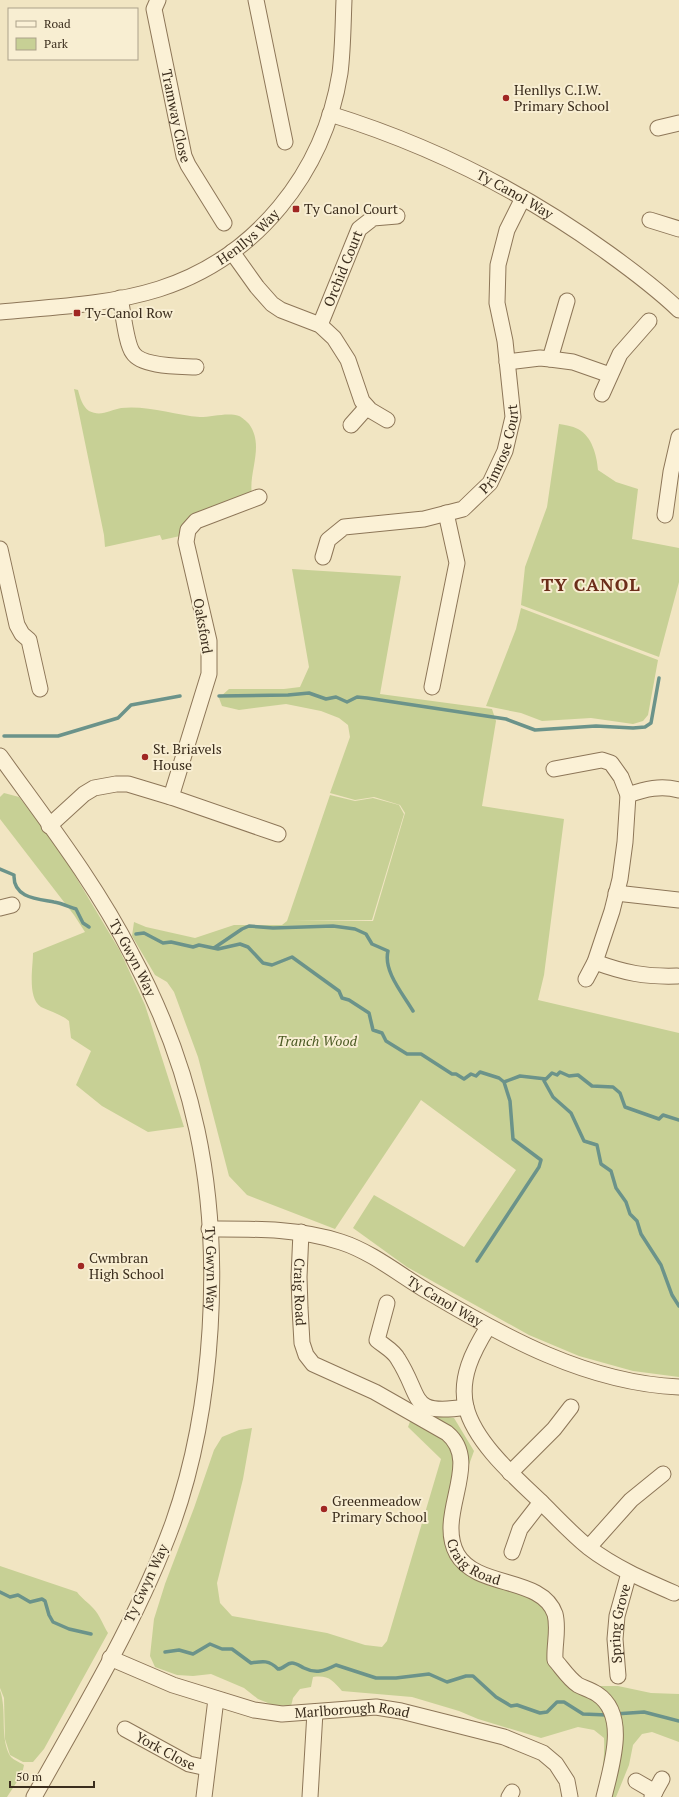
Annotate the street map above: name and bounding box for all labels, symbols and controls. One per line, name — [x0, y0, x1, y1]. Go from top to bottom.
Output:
legend — [8, 8, 138, 60]
text: Road — [44, 16, 71, 31]
text: Park — [44, 36, 69, 51]
street label: Tramway Close — [158, 68, 196, 166]
place label: Henllys C.I.W. Primary School — [514, 80, 609, 115]
marker: Henllys C.I.W. Primary School — [501, 93, 511, 103]
street label: Ty Canol Way — [474, 165, 558, 223]
place label: Ty Canol Court — [304, 199, 399, 218]
street label: Henllys Way — [213, 204, 284, 269]
marker: Ty Canol Court — [291, 204, 301, 214]
street label: Orchid Court — [318, 226, 367, 309]
place label: Ty-Canol Row — [85, 303, 173, 322]
marker: Ty-Canol Row — [72, 308, 82, 318]
street label: Primrose Court — [475, 403, 522, 498]
district label: TY CANOL — [541, 572, 641, 596]
street label: Oaksford — [189, 597, 218, 655]
place label: St. Briavels House — [153, 739, 222, 774]
marker: St. Briavels House — [140, 752, 150, 762]
street label: Ty Gwyn Way — [105, 915, 162, 1000]
park label: Tranch Wood — [277, 1031, 358, 1050]
street label: Ty Gwyn Way — [201, 1226, 222, 1312]
place label: Cwmbran High School — [89, 1248, 164, 1283]
street label: Craig Road — [290, 1258, 311, 1327]
marker: Cwmbran High School — [76, 1261, 86, 1271]
street label: Ty Canol Way — [403, 1271, 487, 1331]
place label: Greenmeadow Primary School — [332, 1491, 427, 1526]
marker: Greenmeadow Primary School — [319, 1504, 329, 1514]
street label: Craig Road — [443, 1536, 503, 1589]
street label: Ty Gwyn Way — [119, 1540, 172, 1625]
street label: Spring Grove — [605, 1581, 635, 1664]
street label: Marlborough Road — [294, 1697, 412, 1722]
street label: York Close — [132, 1727, 197, 1774]
scale bar — [10, 1763, 94, 1789]
text: 50 m — [16, 1769, 43, 1784]

